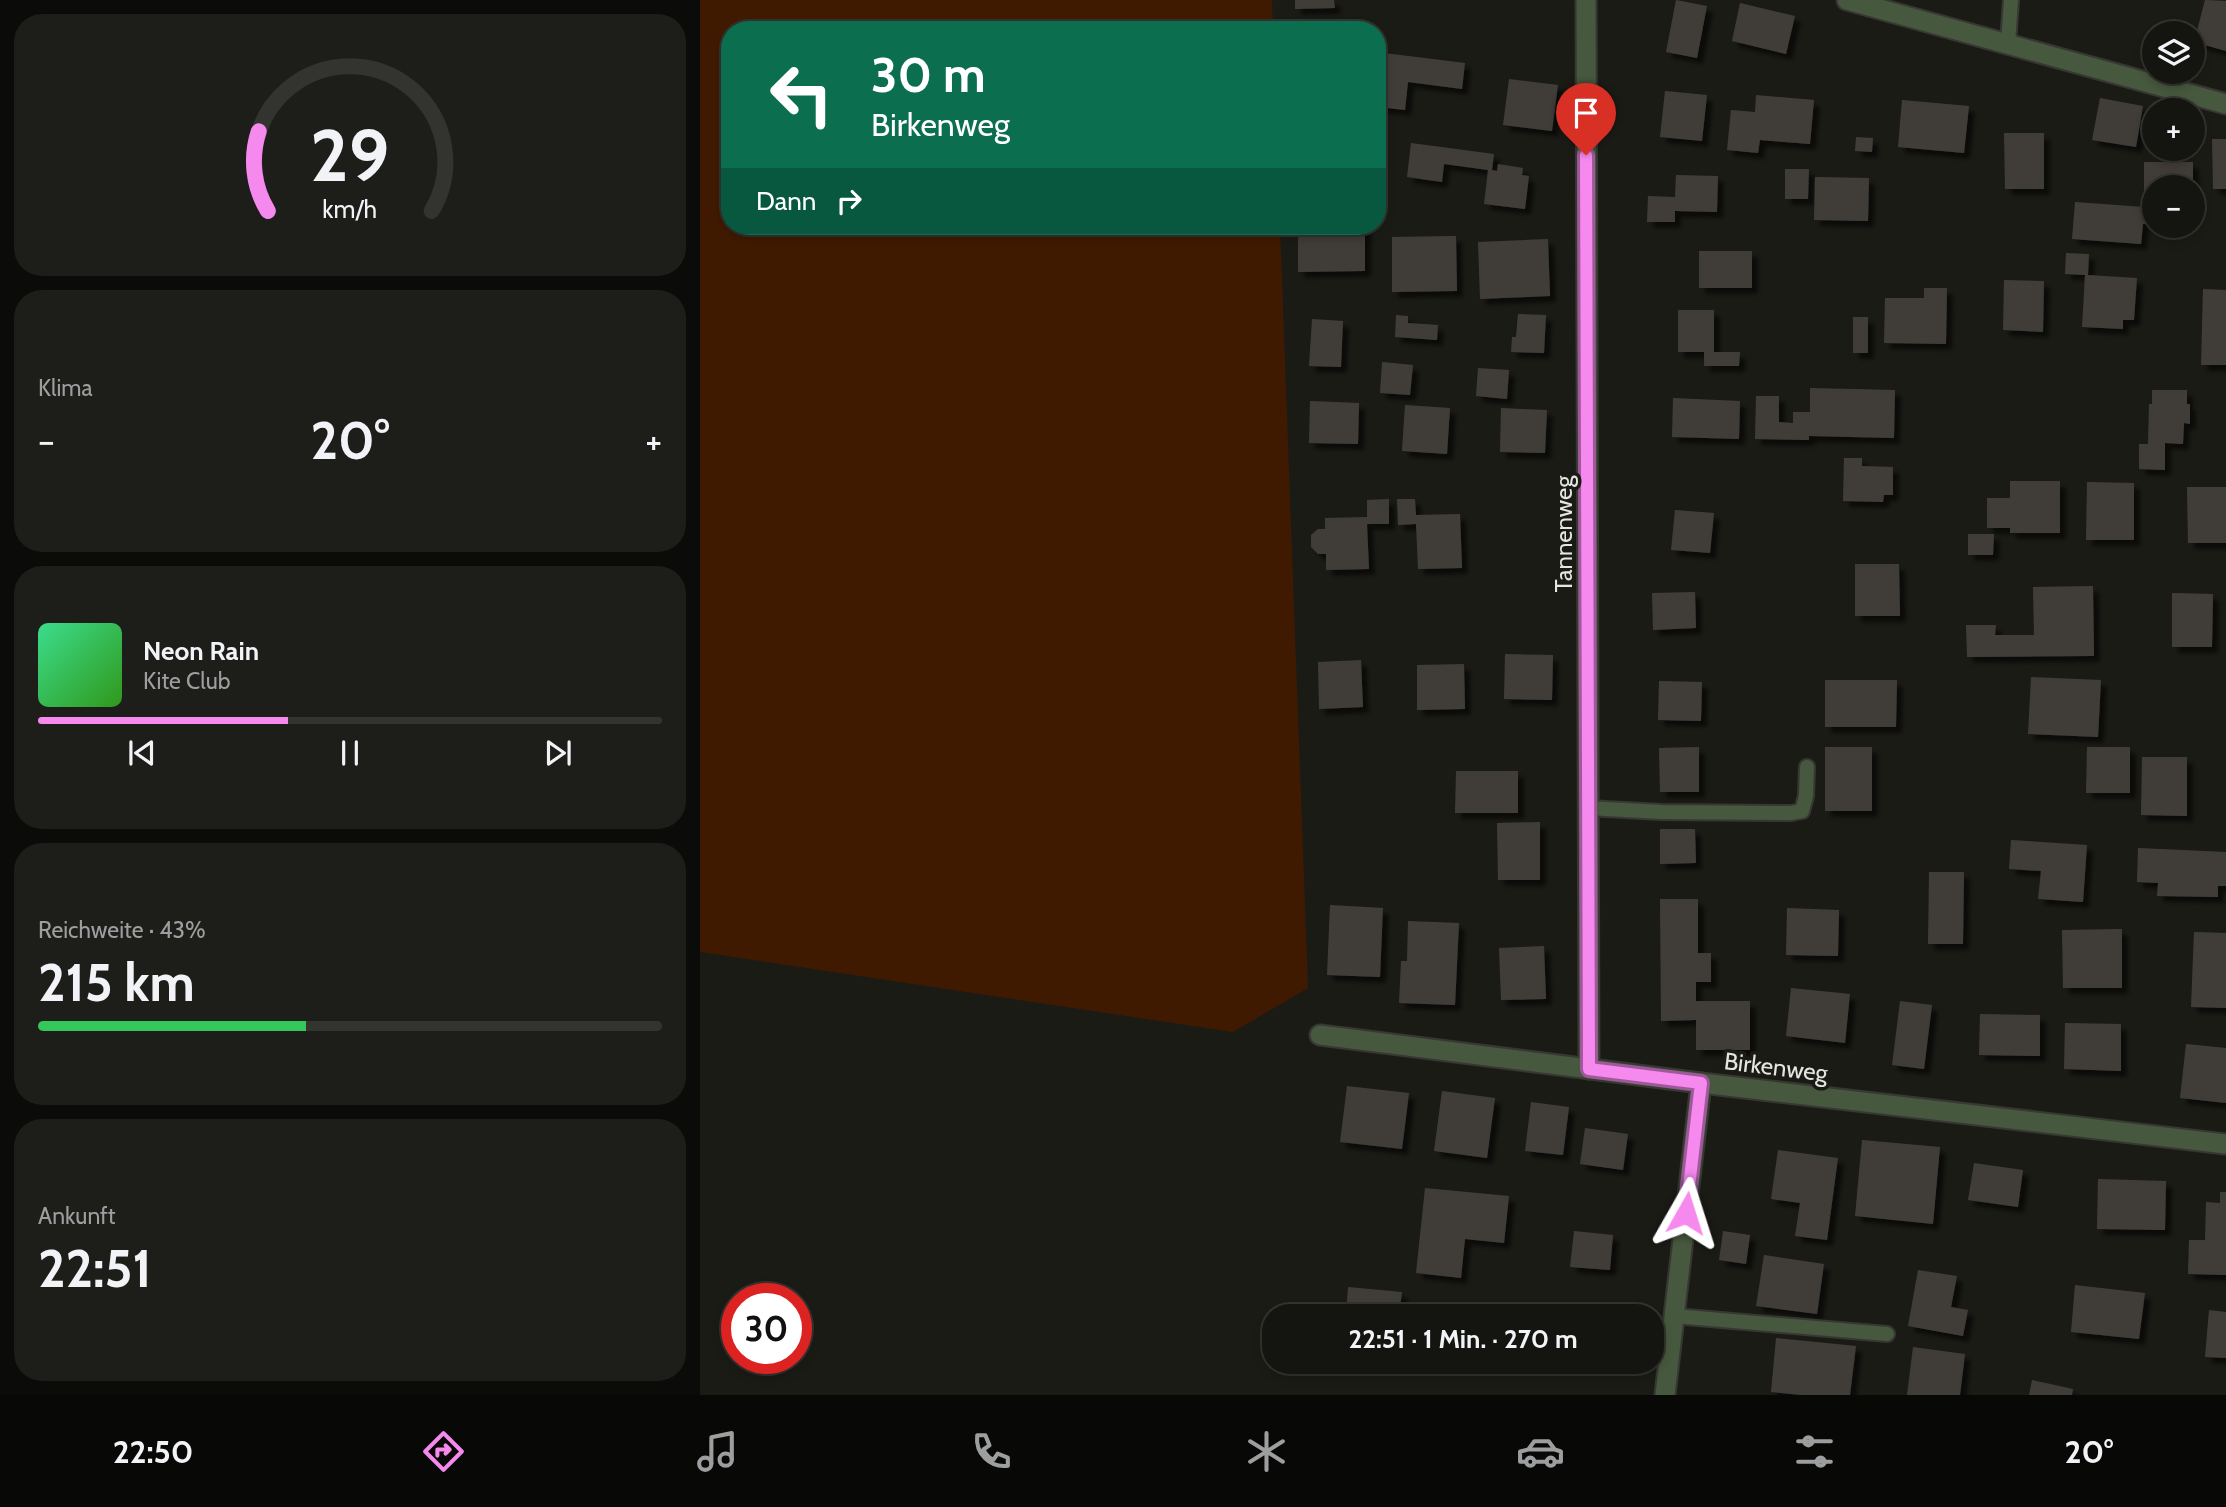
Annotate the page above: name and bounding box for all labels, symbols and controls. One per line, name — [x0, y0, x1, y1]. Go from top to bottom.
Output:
map controls — [2142, 21, 2205, 238]
button: layers — [2142, 21, 2205, 84]
text: 30 m — [871, 45, 986, 104]
icon: left — [756, 49, 847, 140]
pin — [1556, 83, 1616, 155]
icon: arrive — [1567, 94, 1605, 132]
button: + — [2142, 98, 2205, 161]
text: Birkenweg — [871, 105, 1010, 144]
text: 29 — [310, 111, 390, 199]
button: − — [2142, 175, 2205, 238]
icon: right — [830, 182, 868, 220]
text: Dann — [756, 185, 816, 217]
text: km/h — [323, 194, 377, 224]
text: Klima — [38, 374, 93, 402]
text: 20° — [310, 409, 390, 472]
text: − — [38, 417, 55, 464]
text: + — [645, 417, 662, 464]
street label: Tannenweg — [1549, 475, 1578, 592]
text: Neon Rain — [143, 635, 259, 667]
text: Kite Club — [143, 667, 230, 695]
icon: previous — [123, 734, 161, 772]
icon: pause — [331, 734, 369, 772]
icon: next — [539, 734, 577, 772]
text: Reichweite · 43% — [38, 916, 206, 944]
text: 215 km — [38, 951, 195, 1014]
street label: Birkenweg — [1723, 1046, 1830, 1088]
position arrow — [1649, 1176, 1723, 1250]
text: Ankunft — [38, 1202, 116, 1230]
text: 22:51 — [38, 1237, 152, 1300]
speed limit sign: 30 — [721, 1283, 812, 1374]
text: 22:51 · 1 Min. · 270 m — [1348, 1323, 1578, 1355]
icon: directions — [419, 1427, 468, 1476]
icon: music — [693, 1427, 742, 1476]
icon: phone — [967, 1427, 1016, 1476]
icon: climate — [1242, 1427, 1291, 1476]
icon: car — [1516, 1427, 1565, 1476]
icon: filters — [1790, 1427, 1839, 1476]
text: 22:50 — [113, 1432, 193, 1471]
text: 20° — [2064, 1432, 2113, 1471]

